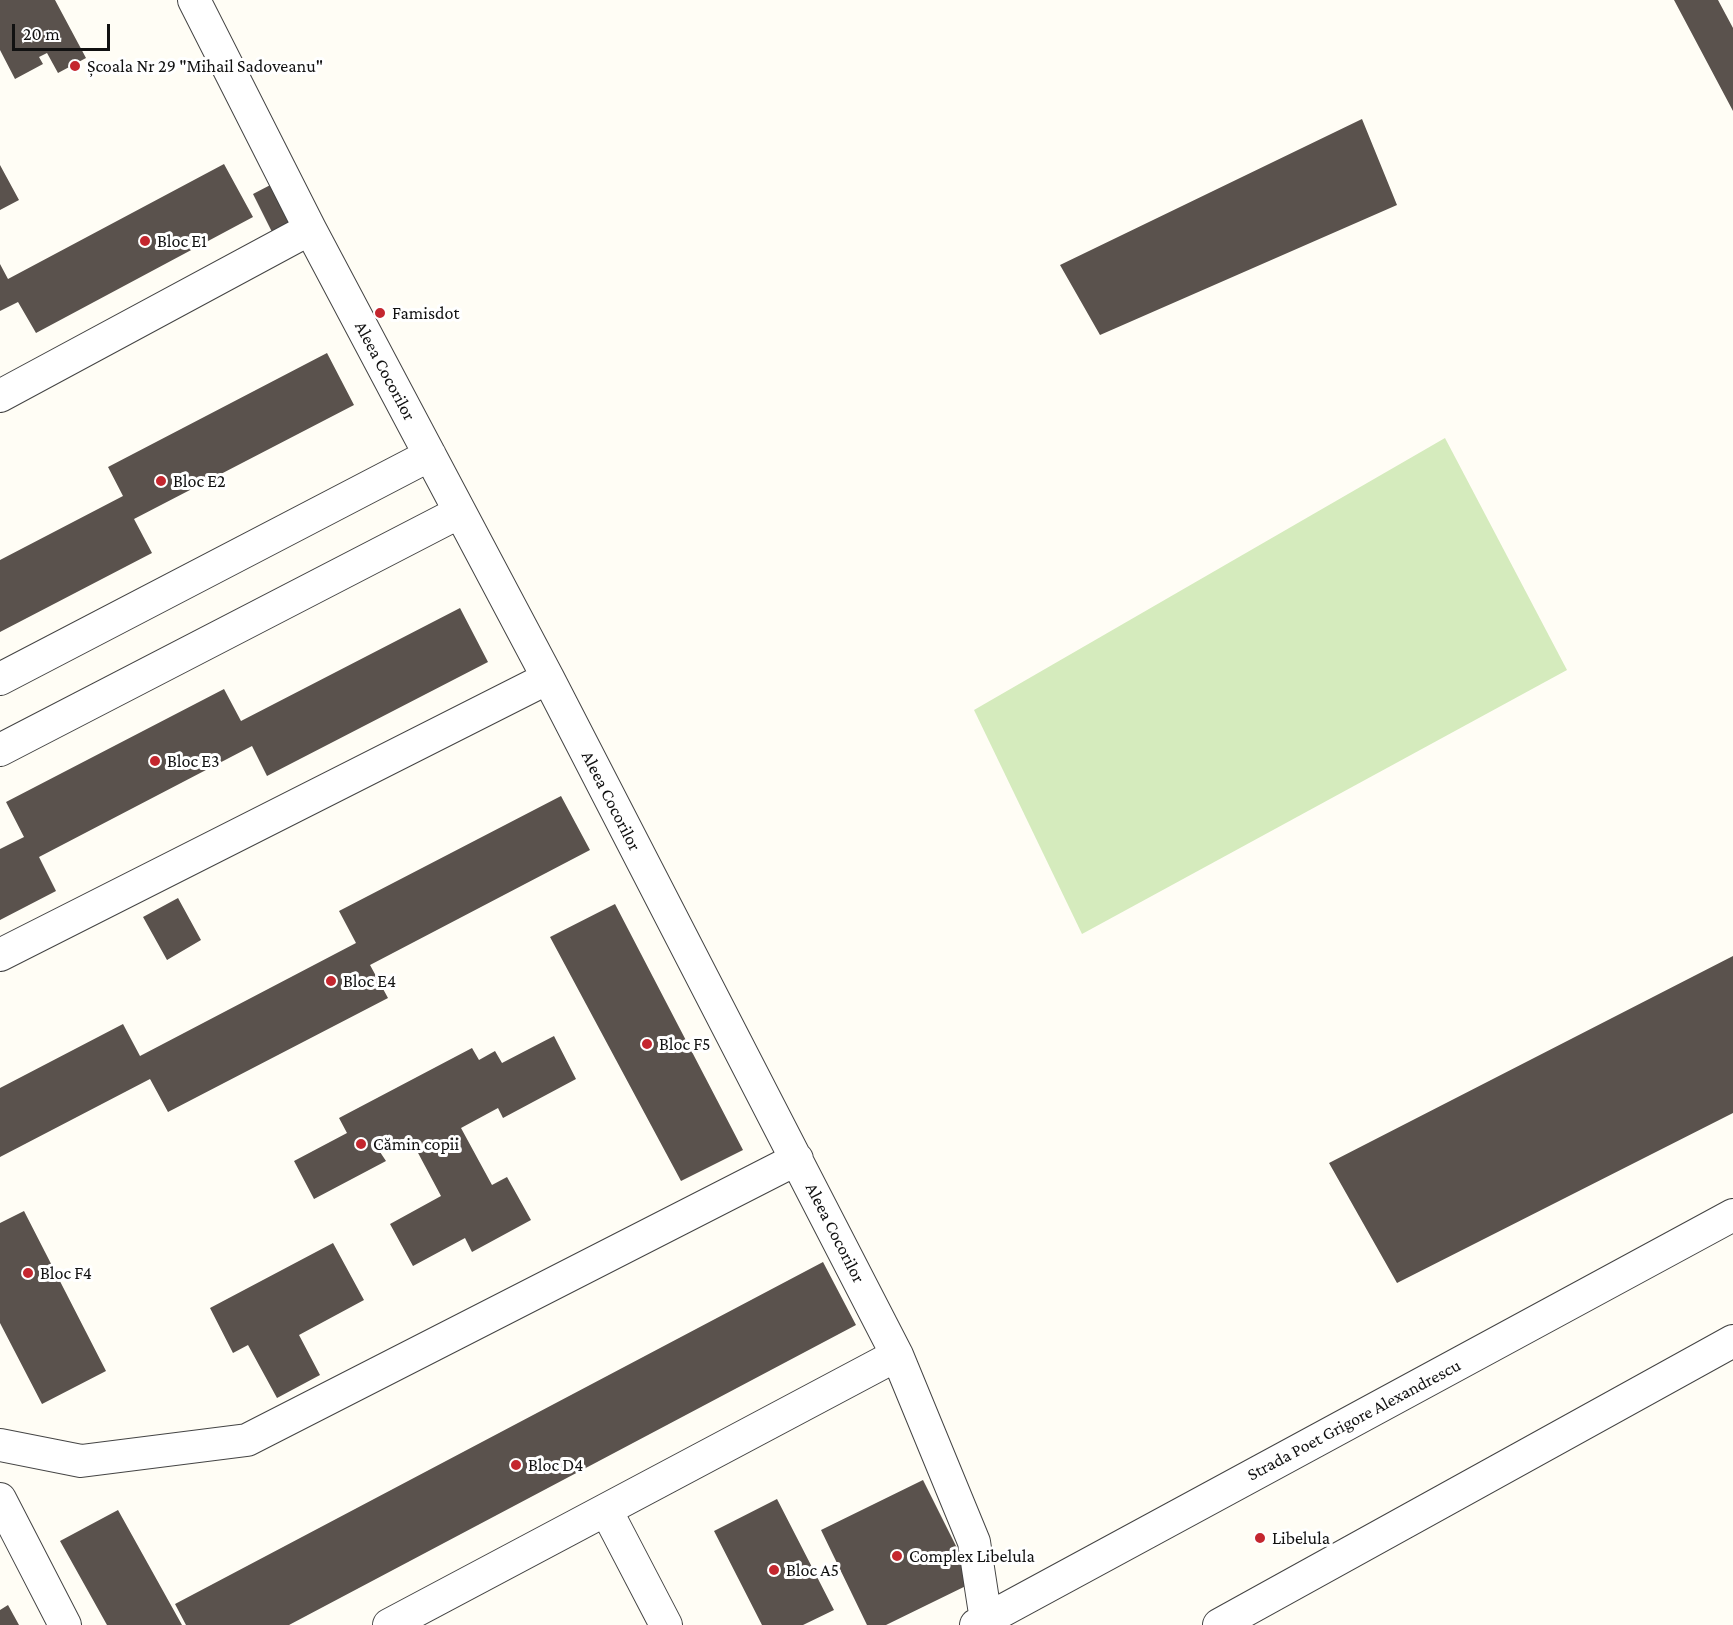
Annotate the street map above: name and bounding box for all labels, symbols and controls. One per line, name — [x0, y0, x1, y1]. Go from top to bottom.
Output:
scale bar — [15, 12, 112, 50]
text: 20 m — [23, 24, 60, 44]
place label: Școala Nr 29 "Mihail Sadoveanu" — [87, 55, 323, 77]
marker: Școala Nr 29 "Mihail Sadoveanu" — [68, 59, 82, 73]
place label: Bloc E1 — [157, 230, 207, 252]
marker: Bloc E1 — [138, 234, 152, 248]
place label: Famisdot — [392, 302, 459, 324]
marker: Famisdot — [373, 306, 387, 320]
street label: Aleea Cocorilor — [350, 318, 420, 424]
place label: Bloc E2 — [173, 470, 226, 492]
marker: Bloc E2 — [154, 474, 168, 488]
street label: Aleea Cocorilor — [577, 747, 645, 855]
place label: Bloc E3 — [167, 750, 220, 772]
marker: Bloc E3 — [148, 754, 162, 768]
place label: Bloc E4 — [343, 970, 396, 992]
marker: Bloc E4 — [324, 974, 338, 988]
place label: Bloc F5 — [659, 1033, 711, 1055]
marker: Bloc F5 — [640, 1037, 654, 1051]
place label: Cămin copii — [373, 1133, 459, 1155]
marker: Cămin copii — [354, 1137, 368, 1151]
street label: Aleea Cocorilor — [801, 1179, 869, 1287]
place label: Bloc F4 — [40, 1262, 92, 1284]
marker: Bloc F4 — [21, 1266, 35, 1280]
street label: Strada Poet Grigore Alexandrescu — [1244, 1354, 1464, 1486]
place label: Bloc D4 — [528, 1454, 584, 1476]
marker: Bloc D4 — [509, 1458, 523, 1472]
place label: Libelula — [1272, 1527, 1330, 1549]
marker: Libelula — [1253, 1531, 1267, 1545]
place label: Complex Libelula — [909, 1545, 1035, 1567]
marker: Complex Libelula — [890, 1549, 904, 1563]
place label: Bloc A5 — [786, 1559, 839, 1581]
marker: Bloc A5 — [767, 1563, 781, 1577]

